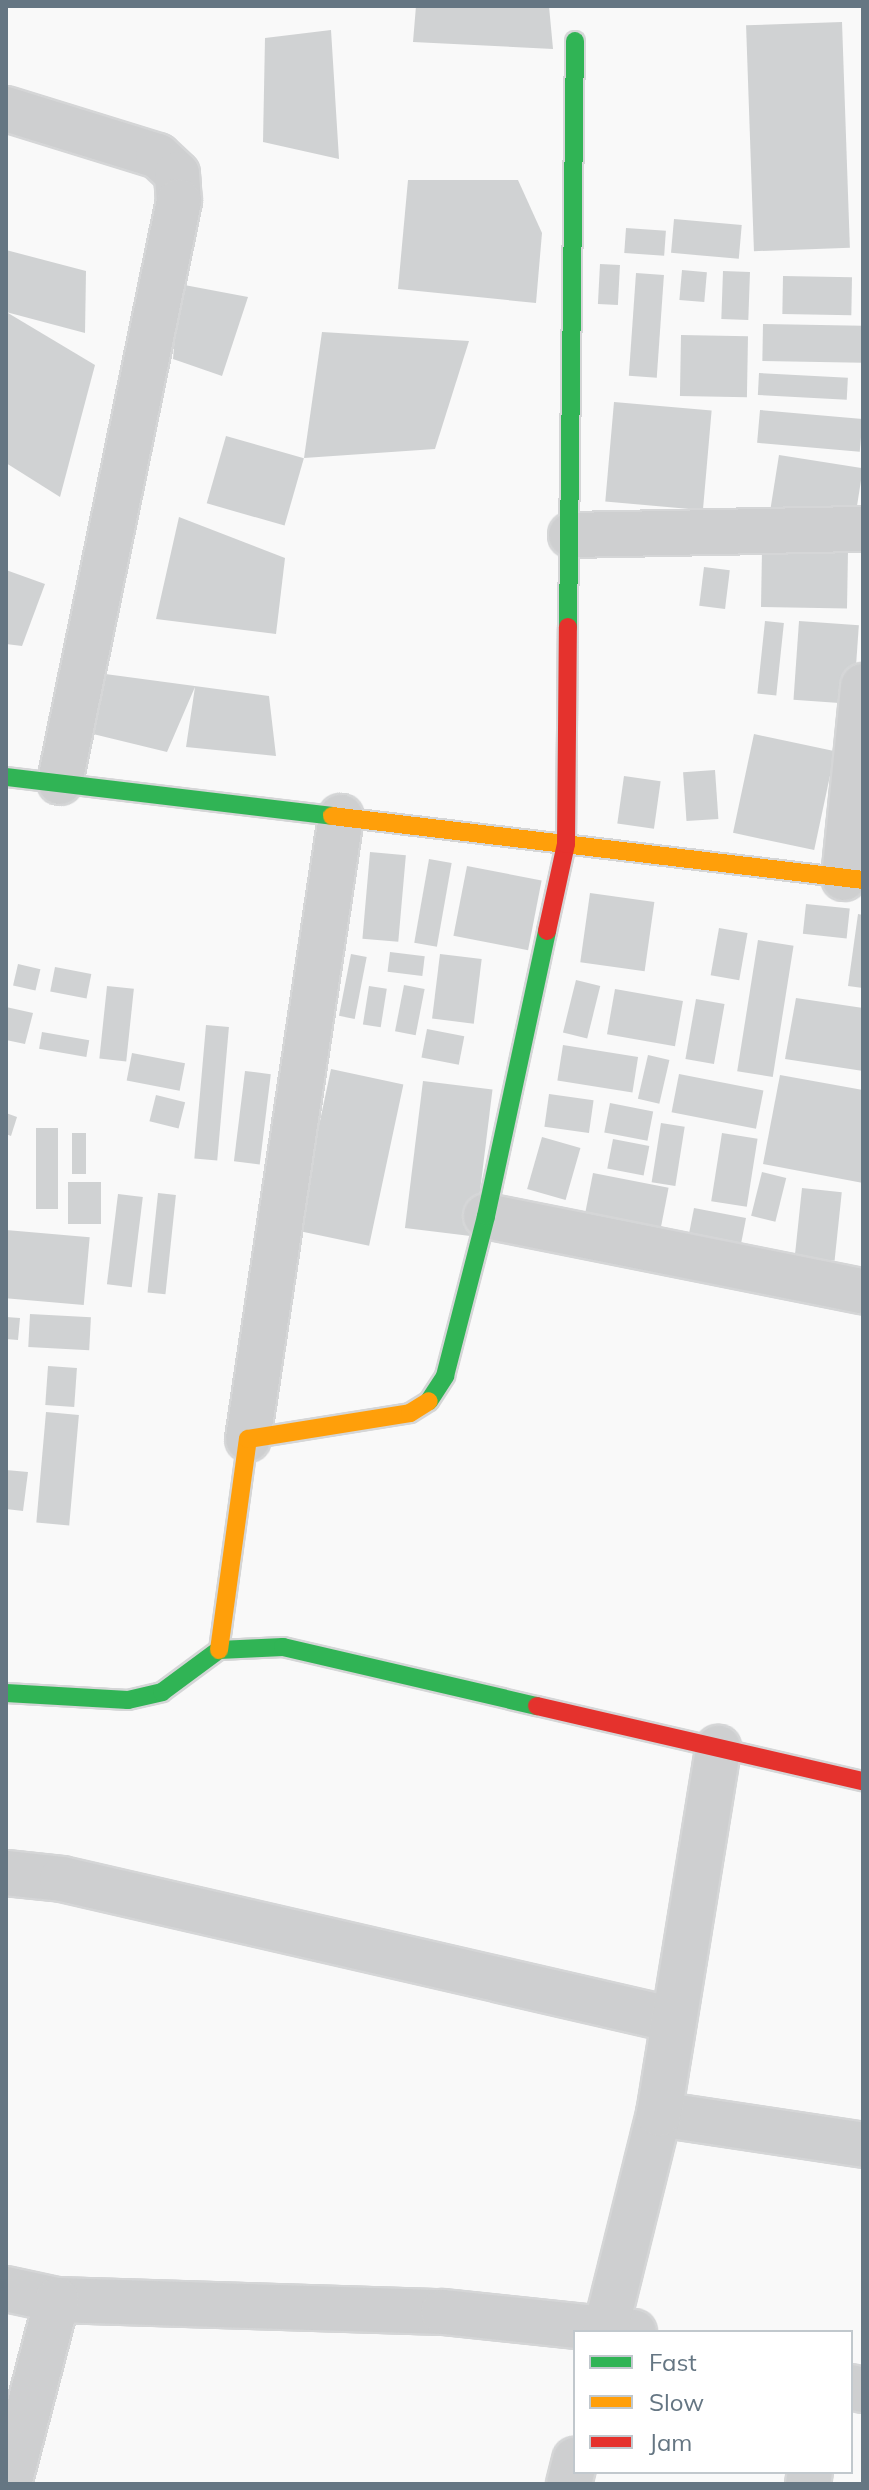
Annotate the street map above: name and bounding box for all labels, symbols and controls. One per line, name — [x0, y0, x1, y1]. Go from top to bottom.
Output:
legend — [573, 2330, 853, 2474]
text: Fast — [649, 2347, 697, 2377]
text: Slow — [649, 2387, 704, 2417]
text: Jam — [649, 2427, 692, 2457]

